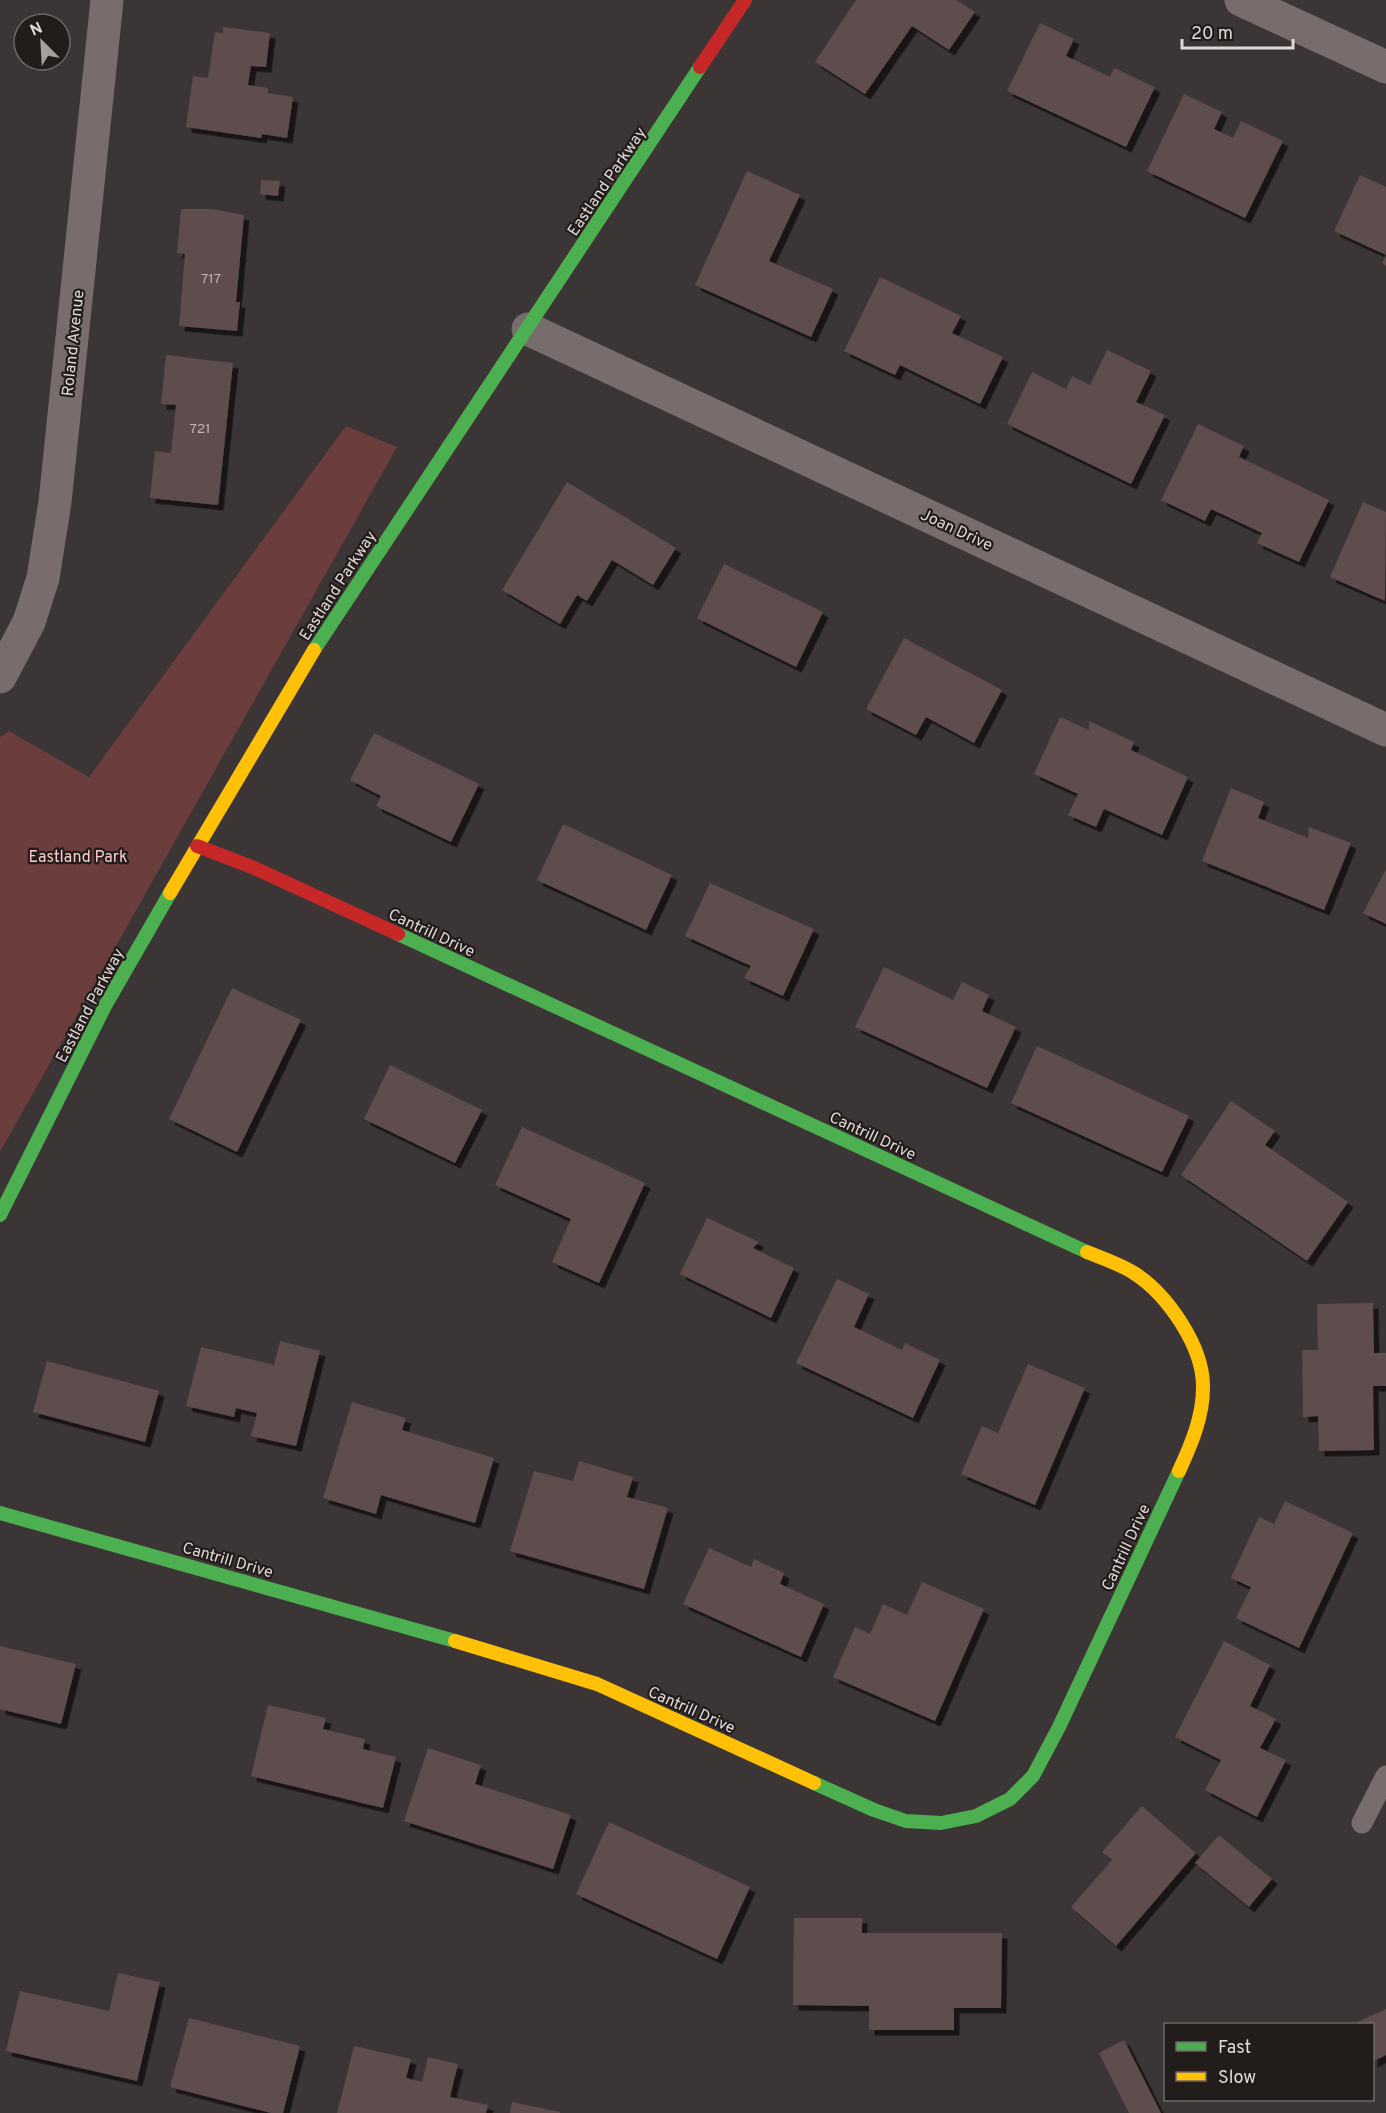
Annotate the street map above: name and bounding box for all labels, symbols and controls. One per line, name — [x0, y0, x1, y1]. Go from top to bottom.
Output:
north arrow — [12, 12, 72, 72]
scale bar — [1182, 12, 1293, 50]
text: N — [27, 19, 46, 42]
text: 20 m — [1191, 23, 1233, 46]
street label: Eastland Parkway — [564, 124, 651, 240]
house number: 717 — [201, 271, 221, 288]
street label: Roland Avenue — [58, 289, 90, 397]
house number: 721 — [190, 421, 210, 438]
street label: Joan Drive — [917, 505, 995, 556]
street label: Eastland Parkway — [296, 528, 382, 645]
park label: Eastland Park — [29, 848, 127, 868]
street label: Cantrill Drive — [385, 905, 478, 963]
street label: Eastland Parkway — [52, 945, 129, 1067]
street label: Cantrill Drive — [826, 1108, 919, 1166]
street label: Cantrill Drive — [1098, 1501, 1156, 1594]
street label: Cantrill Drive — [180, 1538, 275, 1583]
street label: Cantrill Drive — [644, 1683, 738, 1739]
legend — [1164, 2023, 1374, 2101]
text: Fast — [1218, 2037, 1251, 2060]
text: Slow — [1218, 2067, 1256, 2090]

